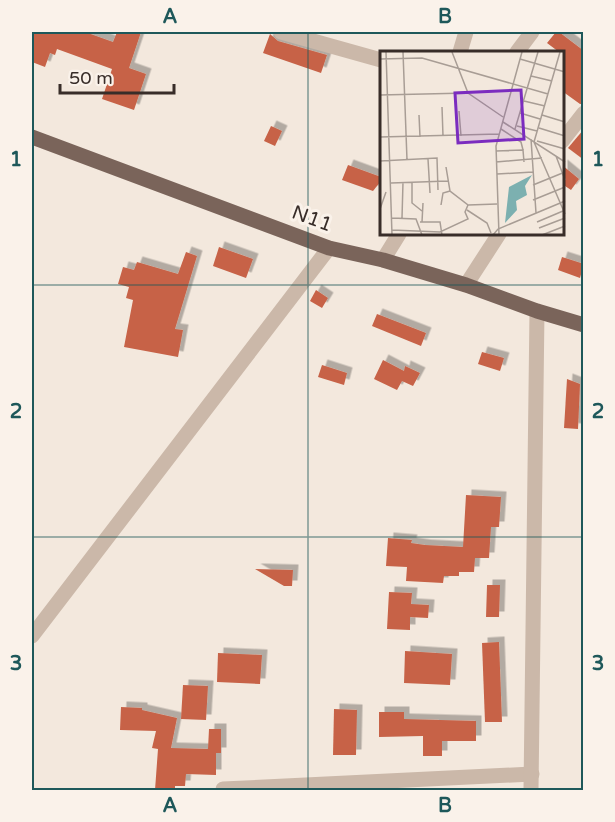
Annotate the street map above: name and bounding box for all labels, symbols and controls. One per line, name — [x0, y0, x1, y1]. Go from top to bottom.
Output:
text: A — [163, 5, 178, 29]
text: B — [438, 5, 452, 29]
inset map — [380, 51, 564, 236]
scale bar — [60, 57, 174, 95]
text: 50 m — [69, 67, 113, 89]
text: 1 — [10, 148, 22, 172]
text: 1 — [592, 148, 604, 172]
street label: N11 — [289, 201, 335, 237]
text: 2 — [10, 400, 22, 424]
text: 2 — [592, 400, 604, 424]
text: 3 — [10, 652, 22, 676]
text: 3 — [592, 652, 604, 676]
text: A — [163, 794, 178, 818]
text: B — [438, 794, 452, 818]

